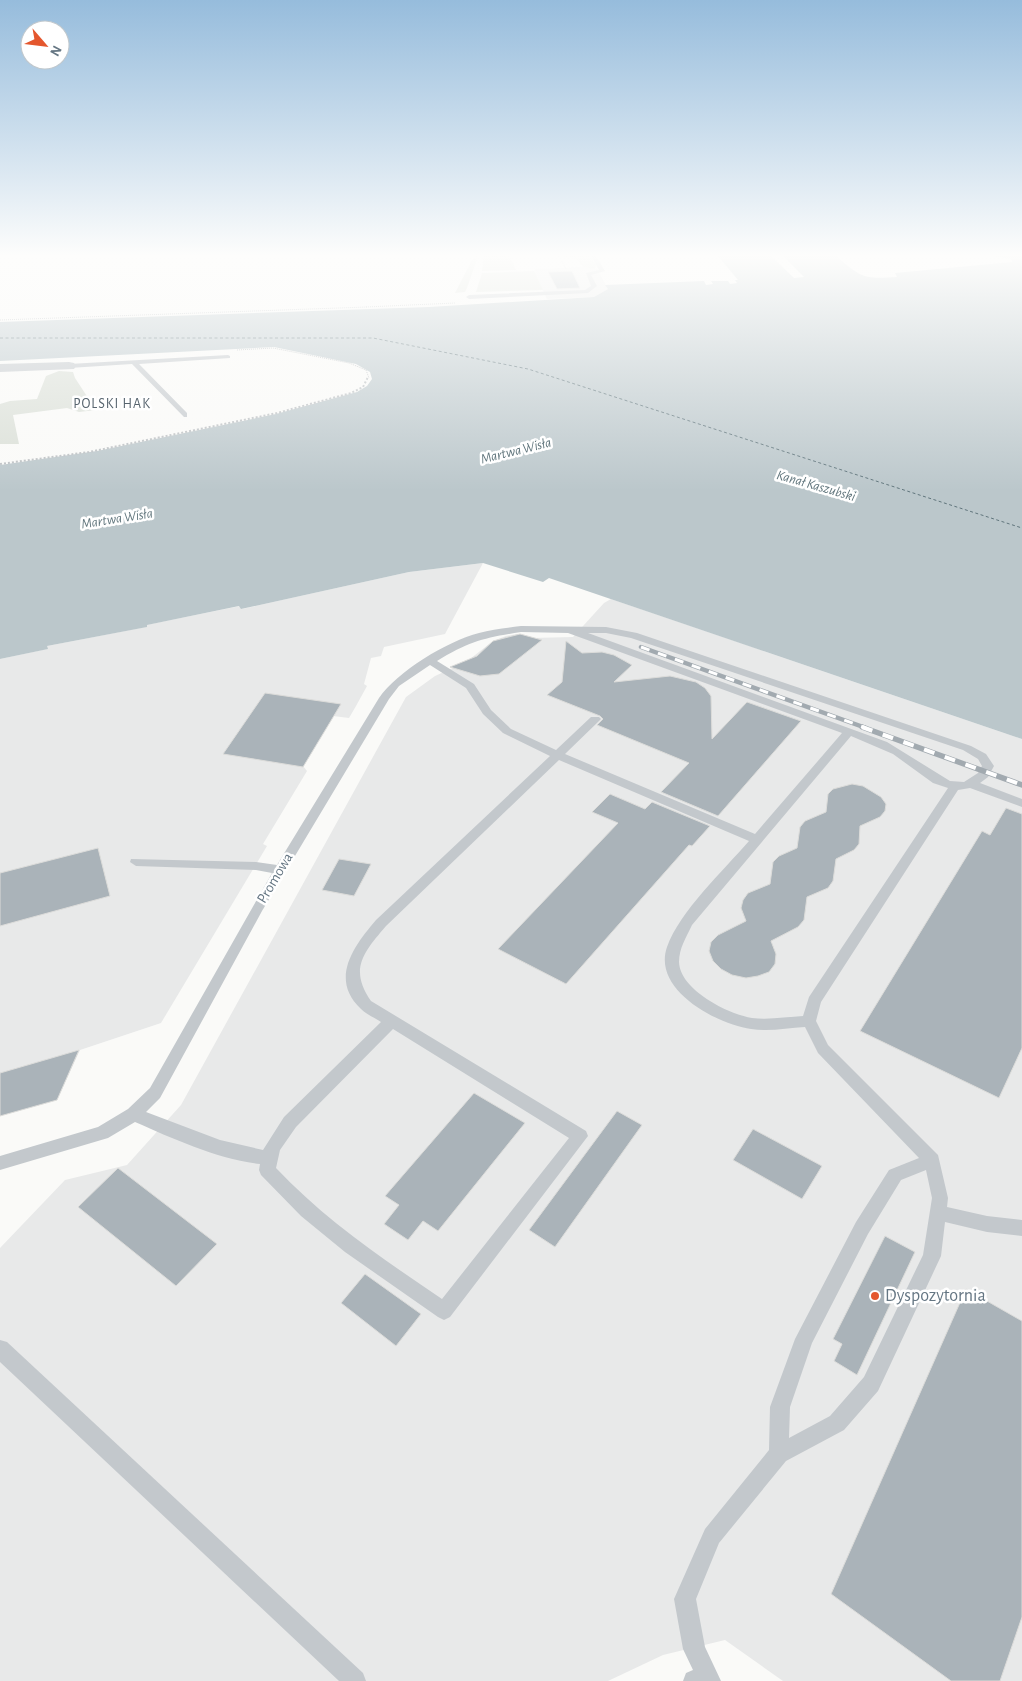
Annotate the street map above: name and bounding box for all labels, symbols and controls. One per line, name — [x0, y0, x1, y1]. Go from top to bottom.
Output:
north arrow — [20, 20, 70, 70]
text: N — [47, 43, 64, 58]
district label: POLSKI HAK — [73, 397, 151, 411]
water label: Martwa Wisła — [479, 435, 553, 467]
water label: Kanał Kaszubski — [775, 468, 857, 504]
water label: Martwa Wisła — [80, 506, 154, 532]
street label: Promowa — [254, 850, 296, 906]
place label: Dyspozytornia — [885, 1287, 986, 1305]
marker: Dyspozytornia — [869, 1290, 881, 1302]

